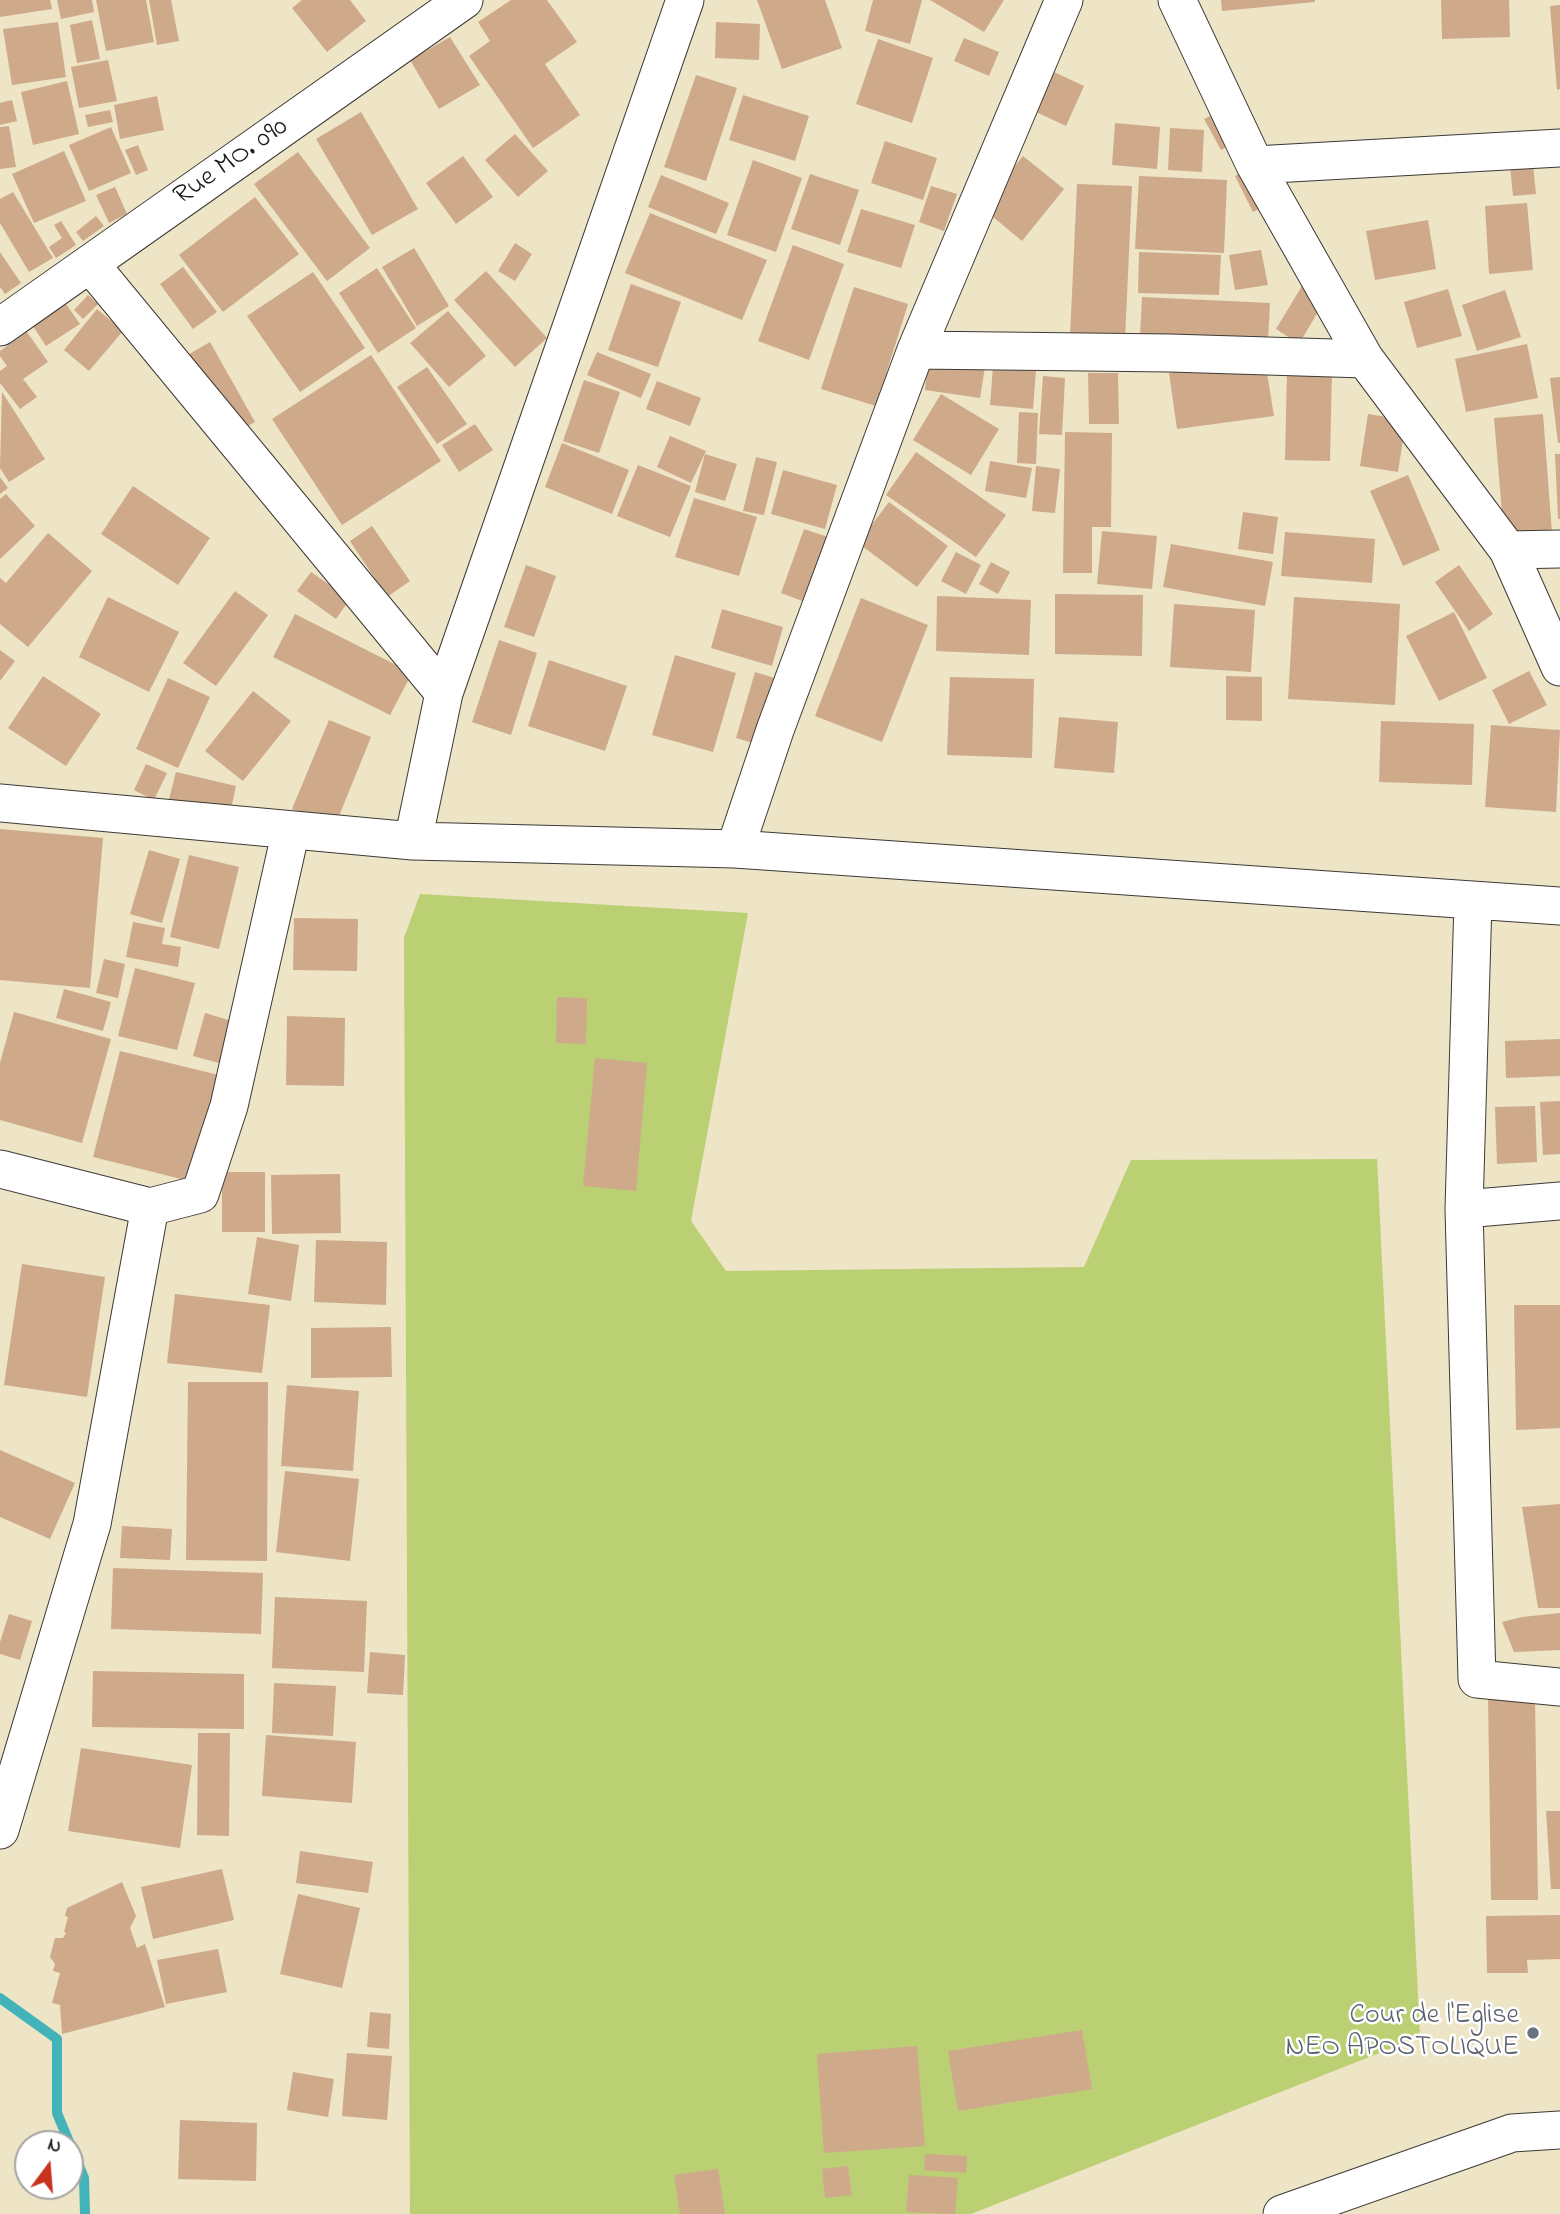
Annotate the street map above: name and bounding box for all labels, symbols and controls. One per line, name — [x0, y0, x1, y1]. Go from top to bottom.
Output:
street label: Rue MO. 090 — [168, 111, 296, 215]
place label: Cour de l'Eglise NEO APOSTOLIQUE — [1286, 2000, 1519, 2066]
marker: Cour de l'Eglise NEO APOSTOLIQUE — [1525, 2025, 1541, 2041]
north arrow — [14, 2130, 84, 2200]
text: N — [44, 2132, 64, 2161]

